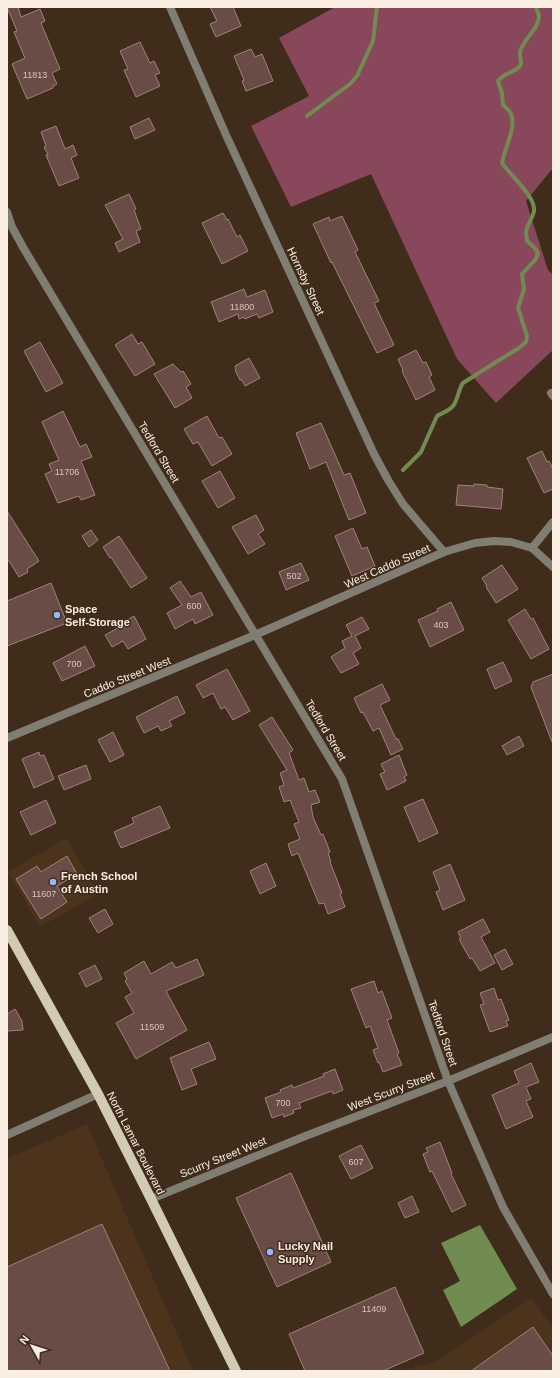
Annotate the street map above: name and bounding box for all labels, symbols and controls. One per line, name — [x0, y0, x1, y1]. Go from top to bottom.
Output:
house number: 11813 — [23, 70, 47, 80]
street label: Hornsby Street — [285, 245, 327, 317]
house number: 11800 — [230, 302, 254, 312]
street label: Tedford Street — [136, 419, 182, 485]
house number: 11706 — [55, 467, 79, 477]
street label: West Caddo Street — [342, 542, 432, 590]
house number: 502 — [286, 571, 302, 581]
house number: 600 — [186, 601, 202, 611]
place label: Space Self-Storage — [65, 603, 130, 628]
marker: Space Self-Storage — [52, 610, 62, 620]
house number: 403 — [433, 620, 449, 630]
street label: Caddo Street West — [82, 654, 172, 700]
house number: 700 — [66, 659, 82, 669]
street label: Tedford Street — [303, 697, 349, 763]
place label: French School of Austin — [61, 870, 137, 895]
marker: French School of Austin — [48, 877, 58, 887]
house number: 11607 — [32, 889, 56, 899]
street label: Tedford Street — [426, 998, 460, 1068]
house number: 11509 — [140, 1022, 164, 1032]
street label: West Scurry Street — [346, 1069, 436, 1113]
street label: North Lamar Boulevard — [105, 1090, 167, 1196]
house number: 700 — [275, 1098, 291, 1108]
street label: Scurry Street West — [178, 1134, 268, 1180]
house number: 607 — [348, 1157, 364, 1167]
place label: Lucky Nail Supply — [278, 1240, 333, 1265]
marker: Lucky Nail Supply — [265, 1247, 275, 1257]
house number: 11409 — [362, 1304, 386, 1314]
north arrow — [12, 1326, 52, 1366]
text: N — [17, 1333, 31, 1347]

